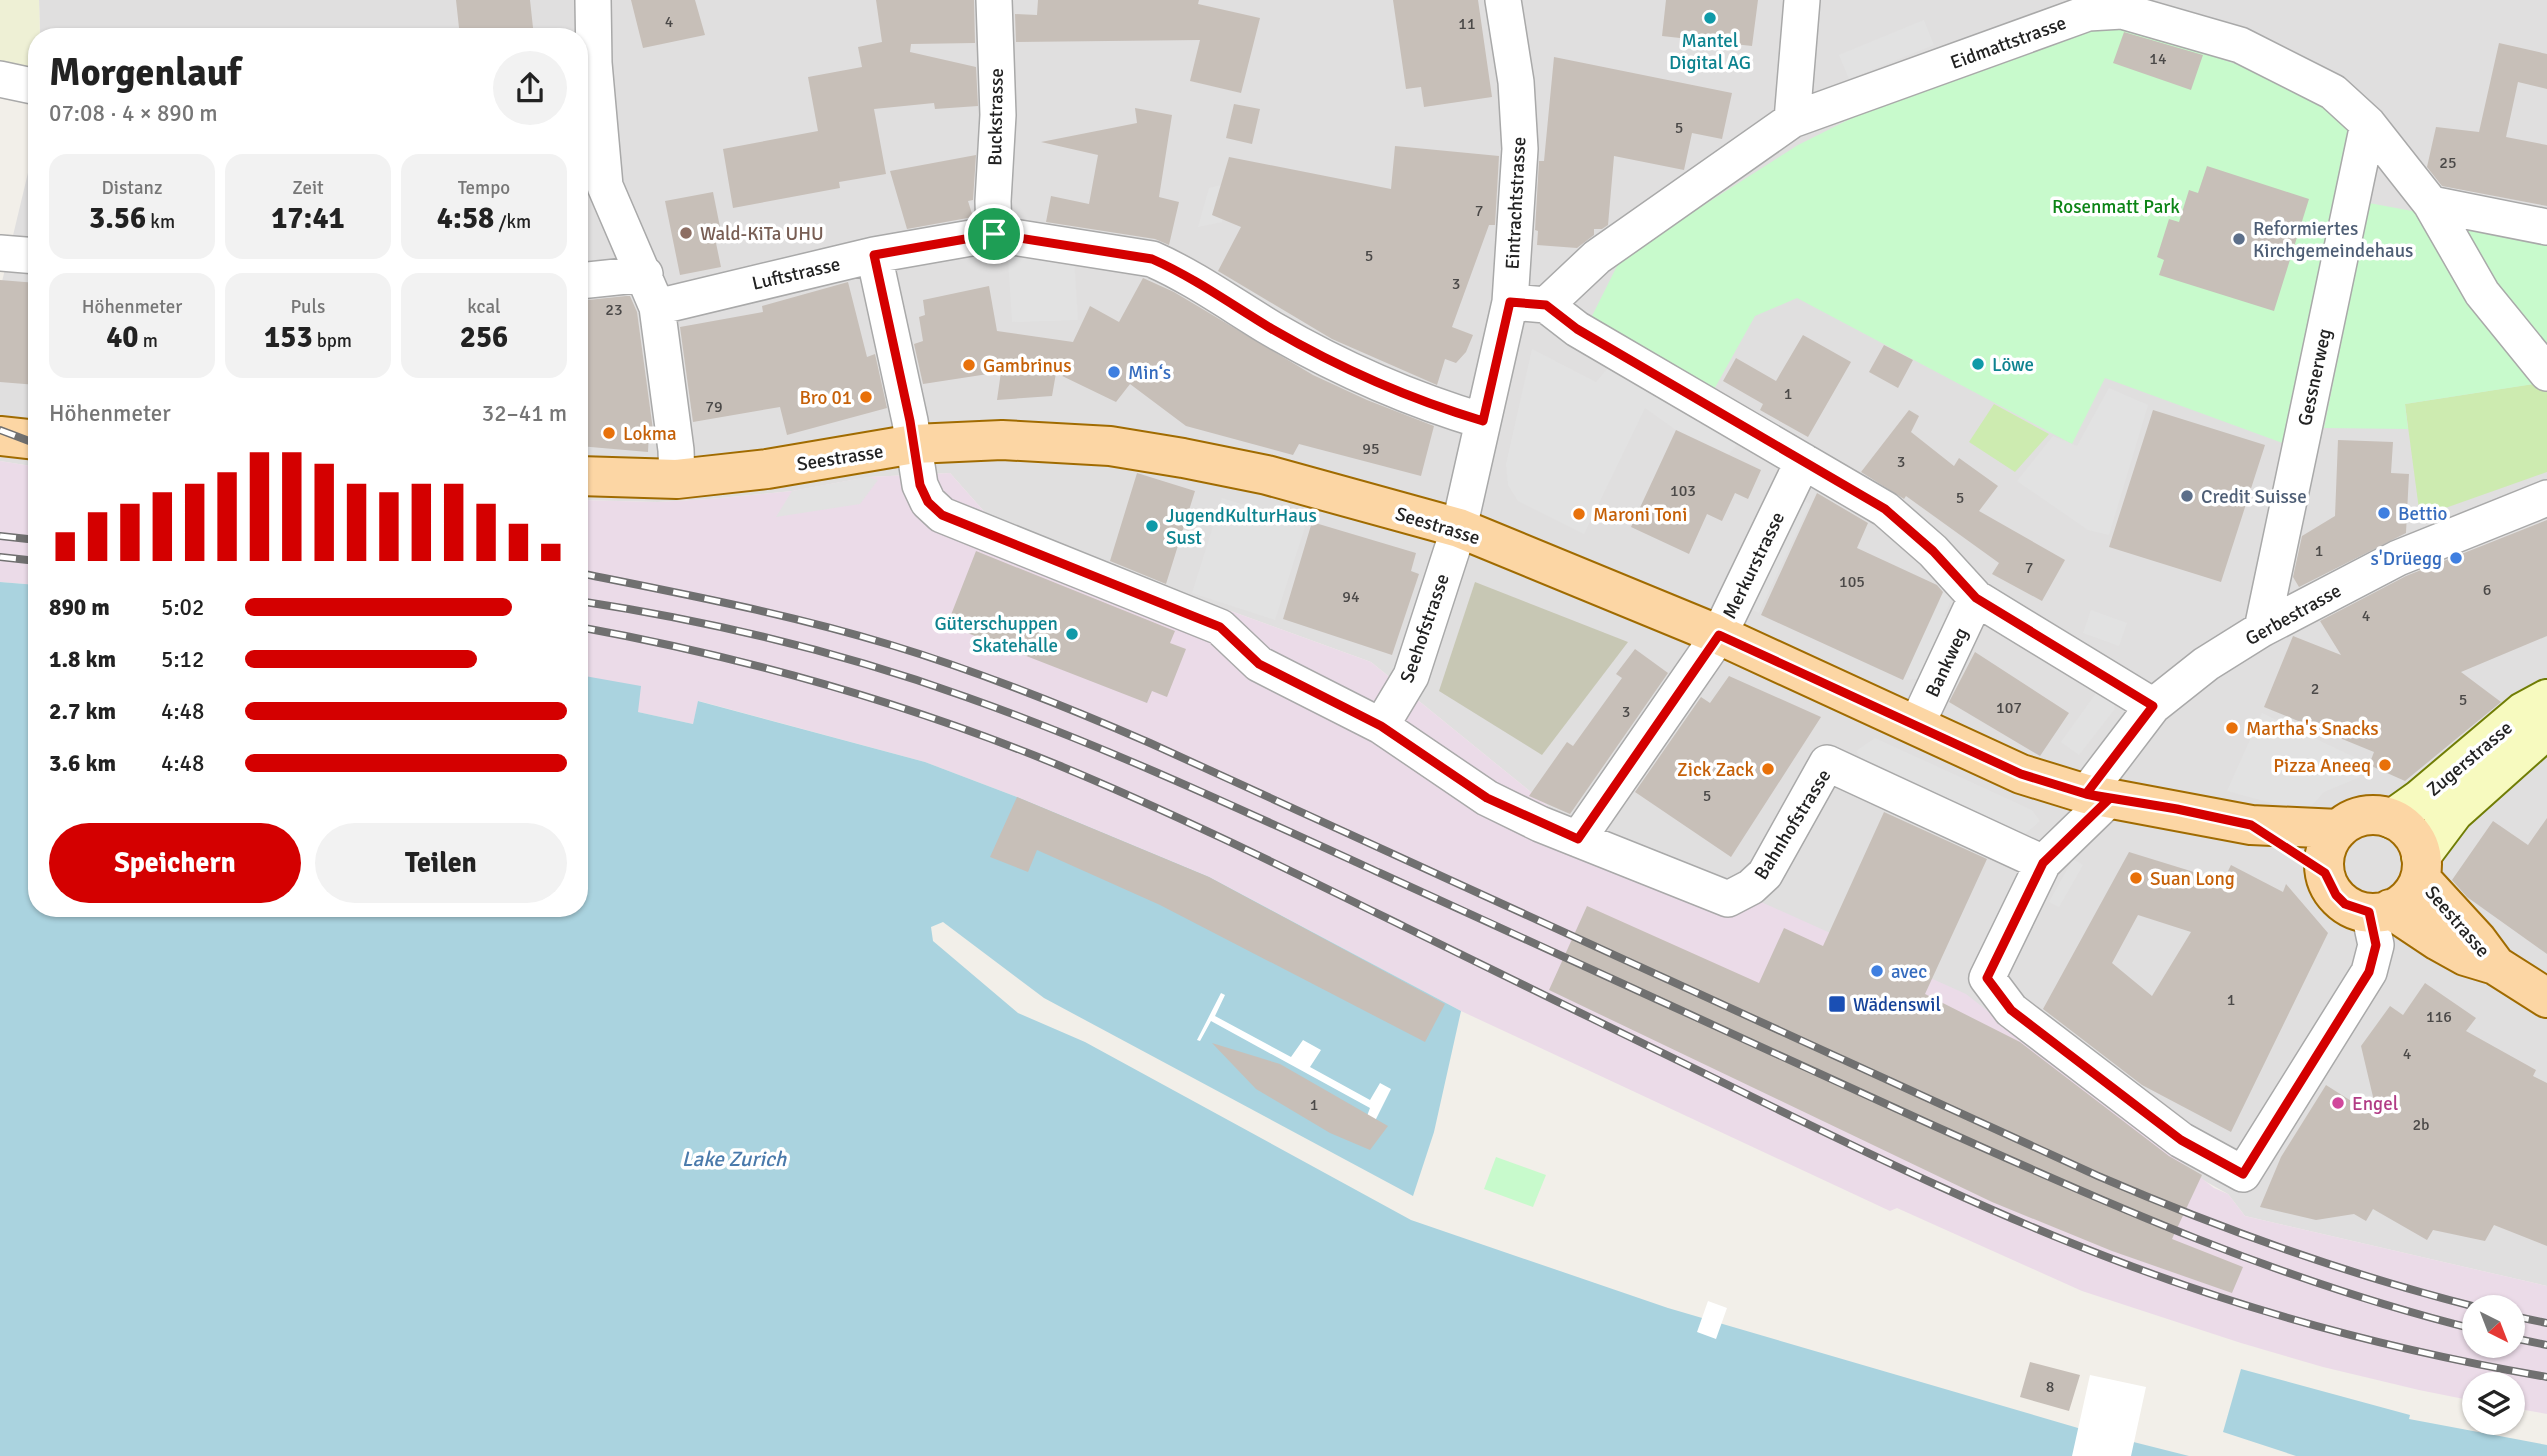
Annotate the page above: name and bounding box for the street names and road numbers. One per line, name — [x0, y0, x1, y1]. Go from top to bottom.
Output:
street label: Eidmattstrasse — [1947, 11, 2070, 75]
street label: Buckstrasse — [983, 68, 1009, 166]
street label: Eintrachtstrasse — [1501, 136, 1531, 270]
street label: Luftstrasse — [750, 252, 843, 296]
street label: Gessnerweg — [2293, 326, 2337, 428]
street label: Seestrasse — [795, 439, 885, 477]
street label: Seestrasse — [1393, 502, 1483, 550]
street label: Merkurstrasse — [1718, 508, 1790, 623]
street label: Seehofstrasse — [1395, 571, 1455, 686]
street label: Gerbestrasse — [2241, 579, 2346, 651]
street label: Bankweg — [1920, 624, 1973, 701]
street label: Zugerstrasse — [2422, 716, 2517, 802]
street label: Bahnhofstrasse — [1749, 765, 1836, 884]
street label: Seestrasse — [2420, 881, 2495, 962]

